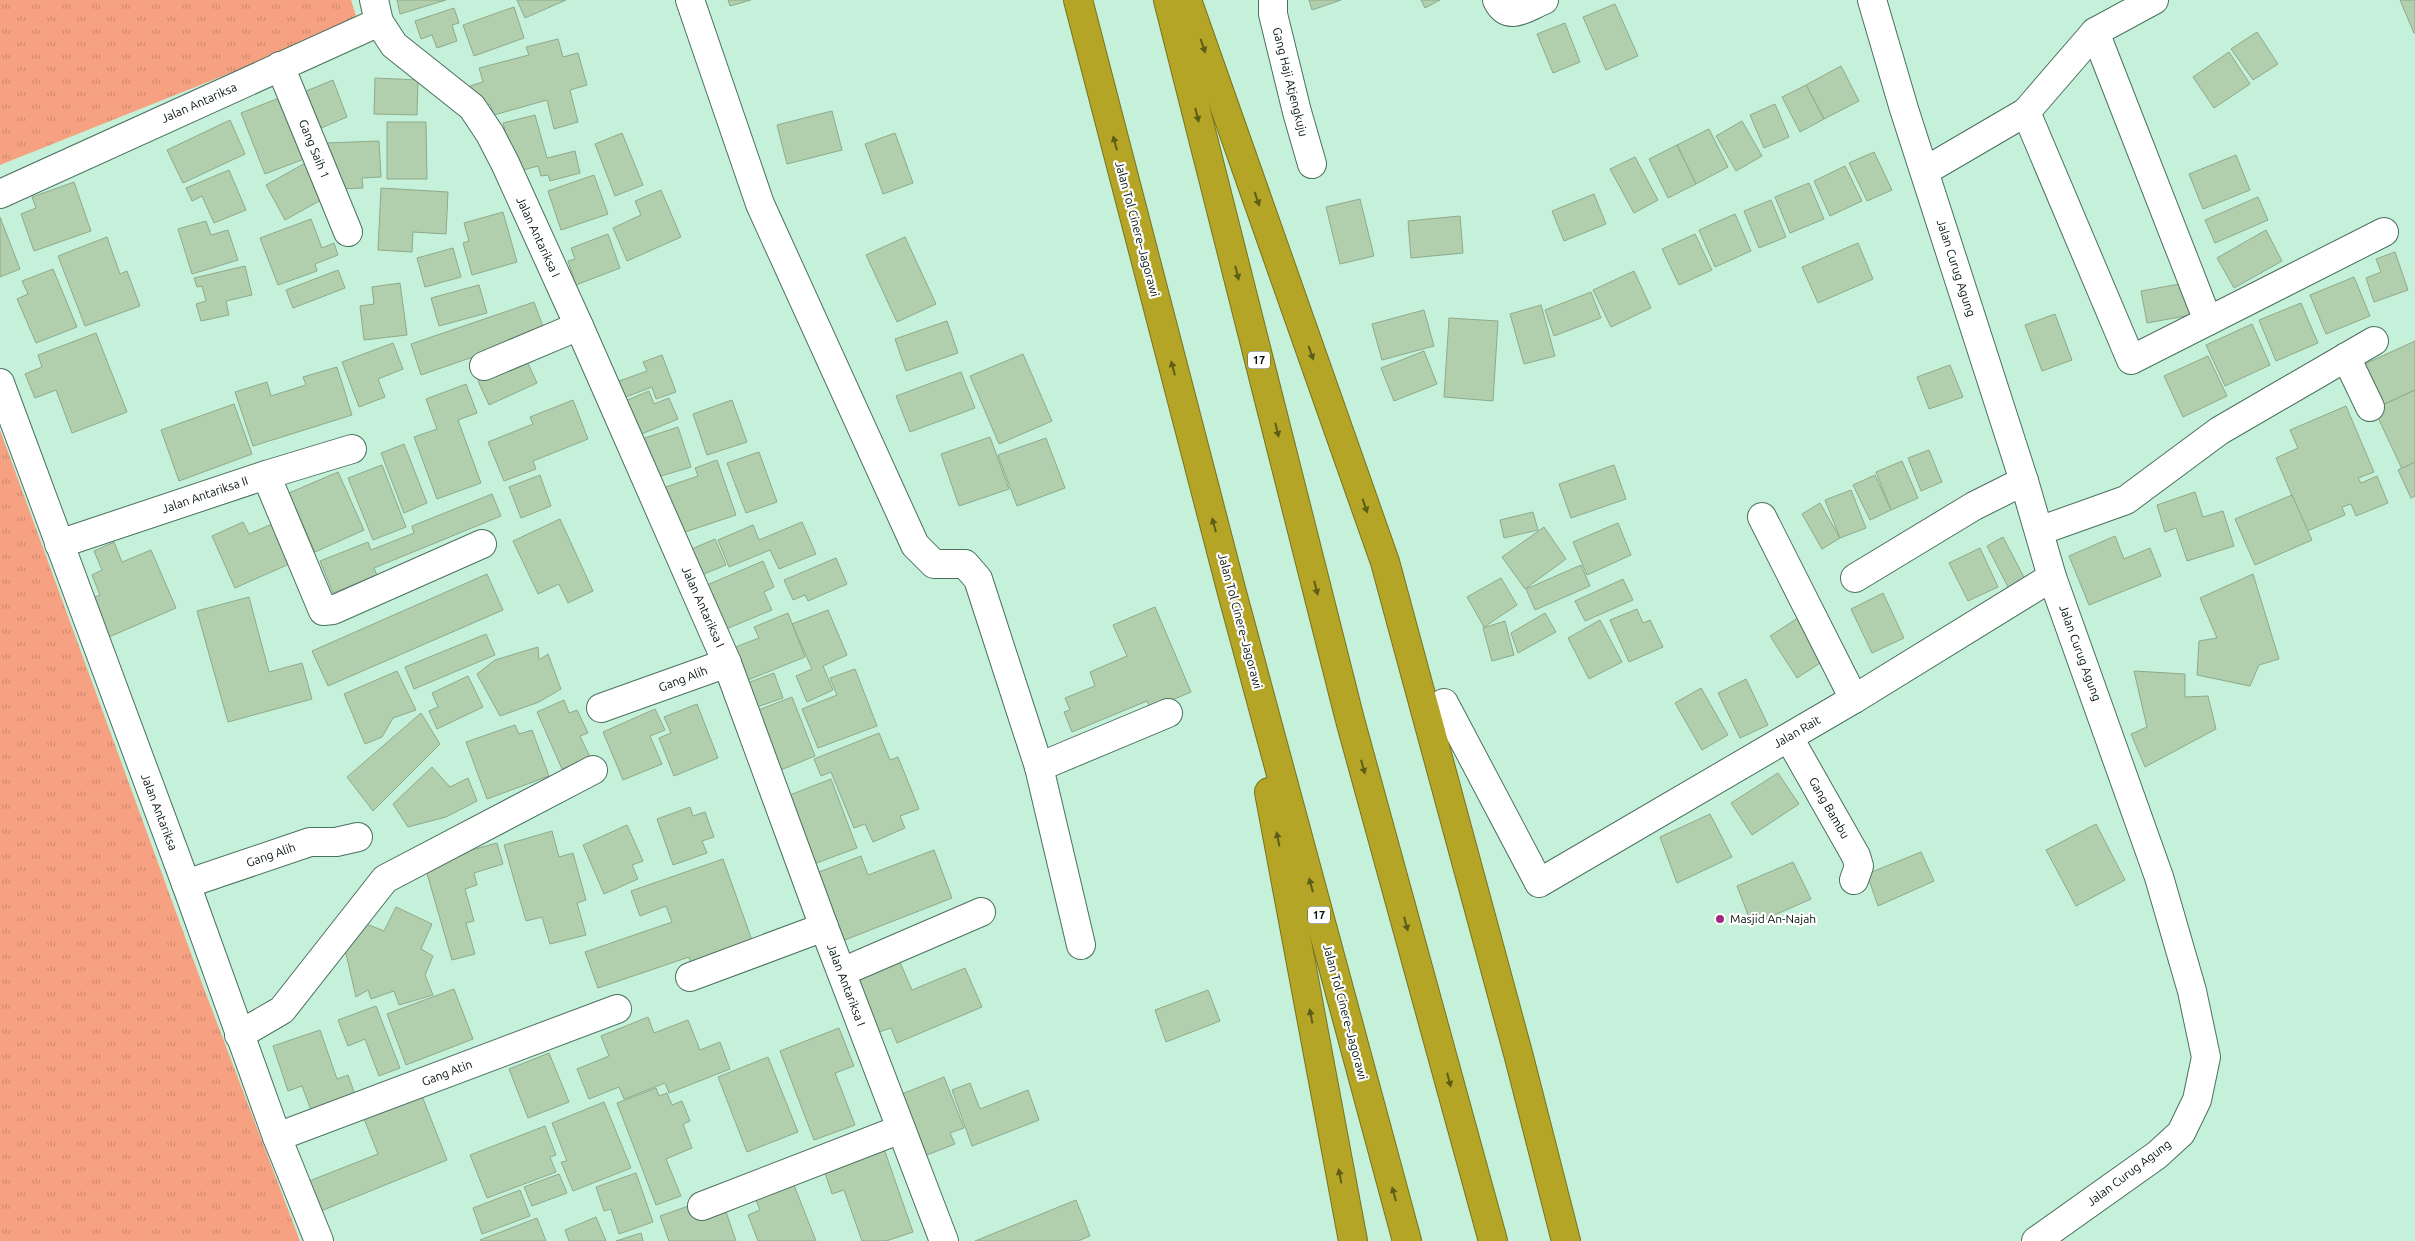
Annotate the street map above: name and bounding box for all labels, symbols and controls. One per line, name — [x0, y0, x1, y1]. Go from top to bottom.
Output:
street label: Gang Haji Atjengkuju — [1271, 26, 1310, 138]
one-way arrow — [1199, 39, 1207, 54]
street label: Jalan Antariksa — [159, 80, 239, 125]
one-way arrow — [1193, 108, 1201, 123]
street label: Gang Saih 1 — [297, 117, 332, 180]
one-way arrow — [1111, 135, 1119, 150]
street label: Jalan Tol Cinere–Jagorawi — [1113, 160, 1162, 298]
one-way arrow — [1254, 192, 1261, 207]
street label: Jalan Antariksa I — [514, 195, 563, 279]
street label: Jalan Curug Agung — [1935, 218, 1978, 318]
one-way arrow — [1233, 265, 1241, 280]
one-way arrow — [1308, 345, 1315, 360]
road number: 17 — [1248, 352, 1270, 368]
one-way arrow — [1169, 360, 1177, 375]
one-way arrow — [1273, 423, 1281, 438]
street label: Jalan Antariksa II — [160, 474, 250, 515]
one-way arrow — [1361, 499, 1369, 514]
one-way arrow — [1210, 517, 1218, 532]
street label: Jalan Tol Cinere–Jagorawi — [1216, 552, 1265, 690]
street label: Jalan Antariksa I — [680, 564, 727, 649]
one-way arrow — [1313, 580, 1321, 595]
street label: Jalan Curug Agung — [2057, 603, 2104, 703]
street label: Gang Alih — [657, 663, 709, 694]
street label: Jalan Rait — [1771, 713, 1823, 750]
one-way arrow — [1359, 759, 1367, 774]
street label: Jalan Antariksa — [139, 771, 180, 852]
street label: Gang Bambu — [1807, 775, 1852, 841]
one-way arrow — [1273, 831, 1281, 847]
street label: Gang Alih — [244, 840, 297, 869]
one-way arrow — [1307, 877, 1315, 893]
road number: 17 — [1308, 906, 1330, 924]
place label: Masjid An-Najah — [1730, 912, 1816, 925]
marker: Masjid An-Najah — [1714, 913, 1726, 925]
one-way arrow — [1402, 916, 1410, 931]
street label: Jalan Antariksa I — [825, 942, 868, 1028]
street label: Jalan Tol Cinere–Jagorawi — [1321, 943, 1370, 1081]
one-way arrow — [1306, 1008, 1314, 1024]
street label: Gang Atin — [420, 1057, 474, 1088]
one-way arrow — [1445, 1073, 1453, 1088]
street label: Jalan Curug Agung — [2084, 1137, 2173, 1208]
one-way arrow — [1336, 1167, 1344, 1183]
one-way arrow — [1390, 1186, 1398, 1201]

